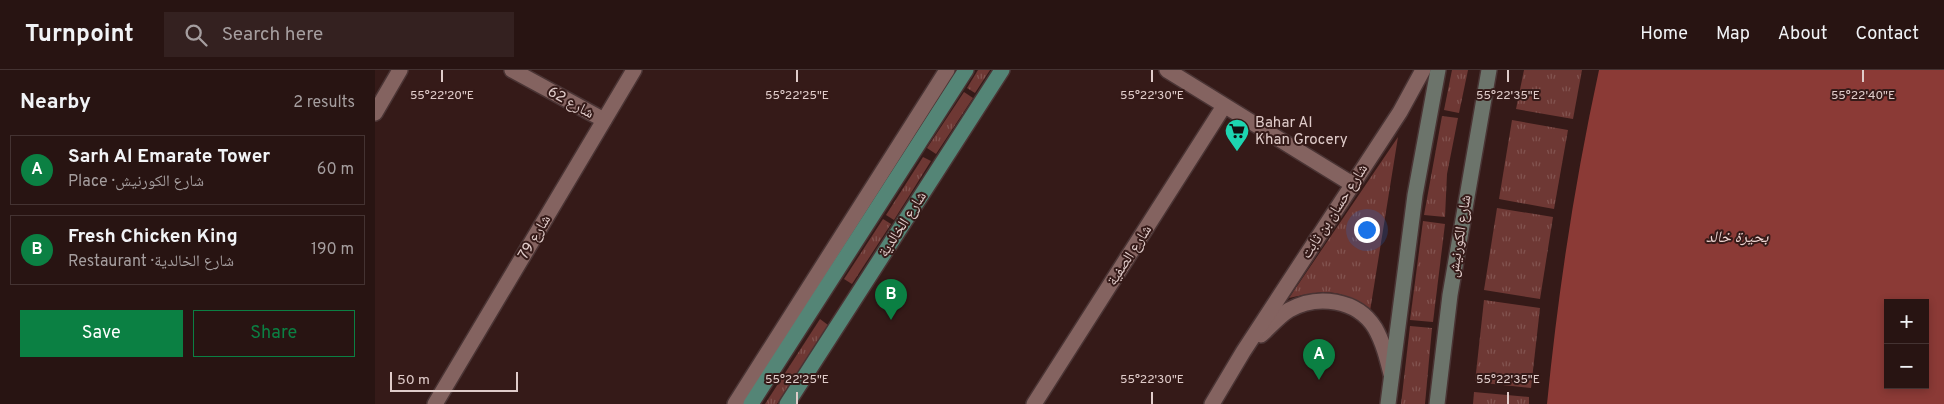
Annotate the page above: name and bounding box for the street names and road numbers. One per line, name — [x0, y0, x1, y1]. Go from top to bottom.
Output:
street label: شارع 62 — [544, 83, 597, 124]
street label: شارع حسان بن ثابت — [1298, 161, 1373, 263]
street label: شارع الخالدية — [875, 188, 932, 261]
street label: شارع الكورنيش — [1445, 194, 1476, 279]
street label: شارع 79 — [515, 212, 556, 264]
street label: شارع الصفية — [1104, 222, 1157, 290]

